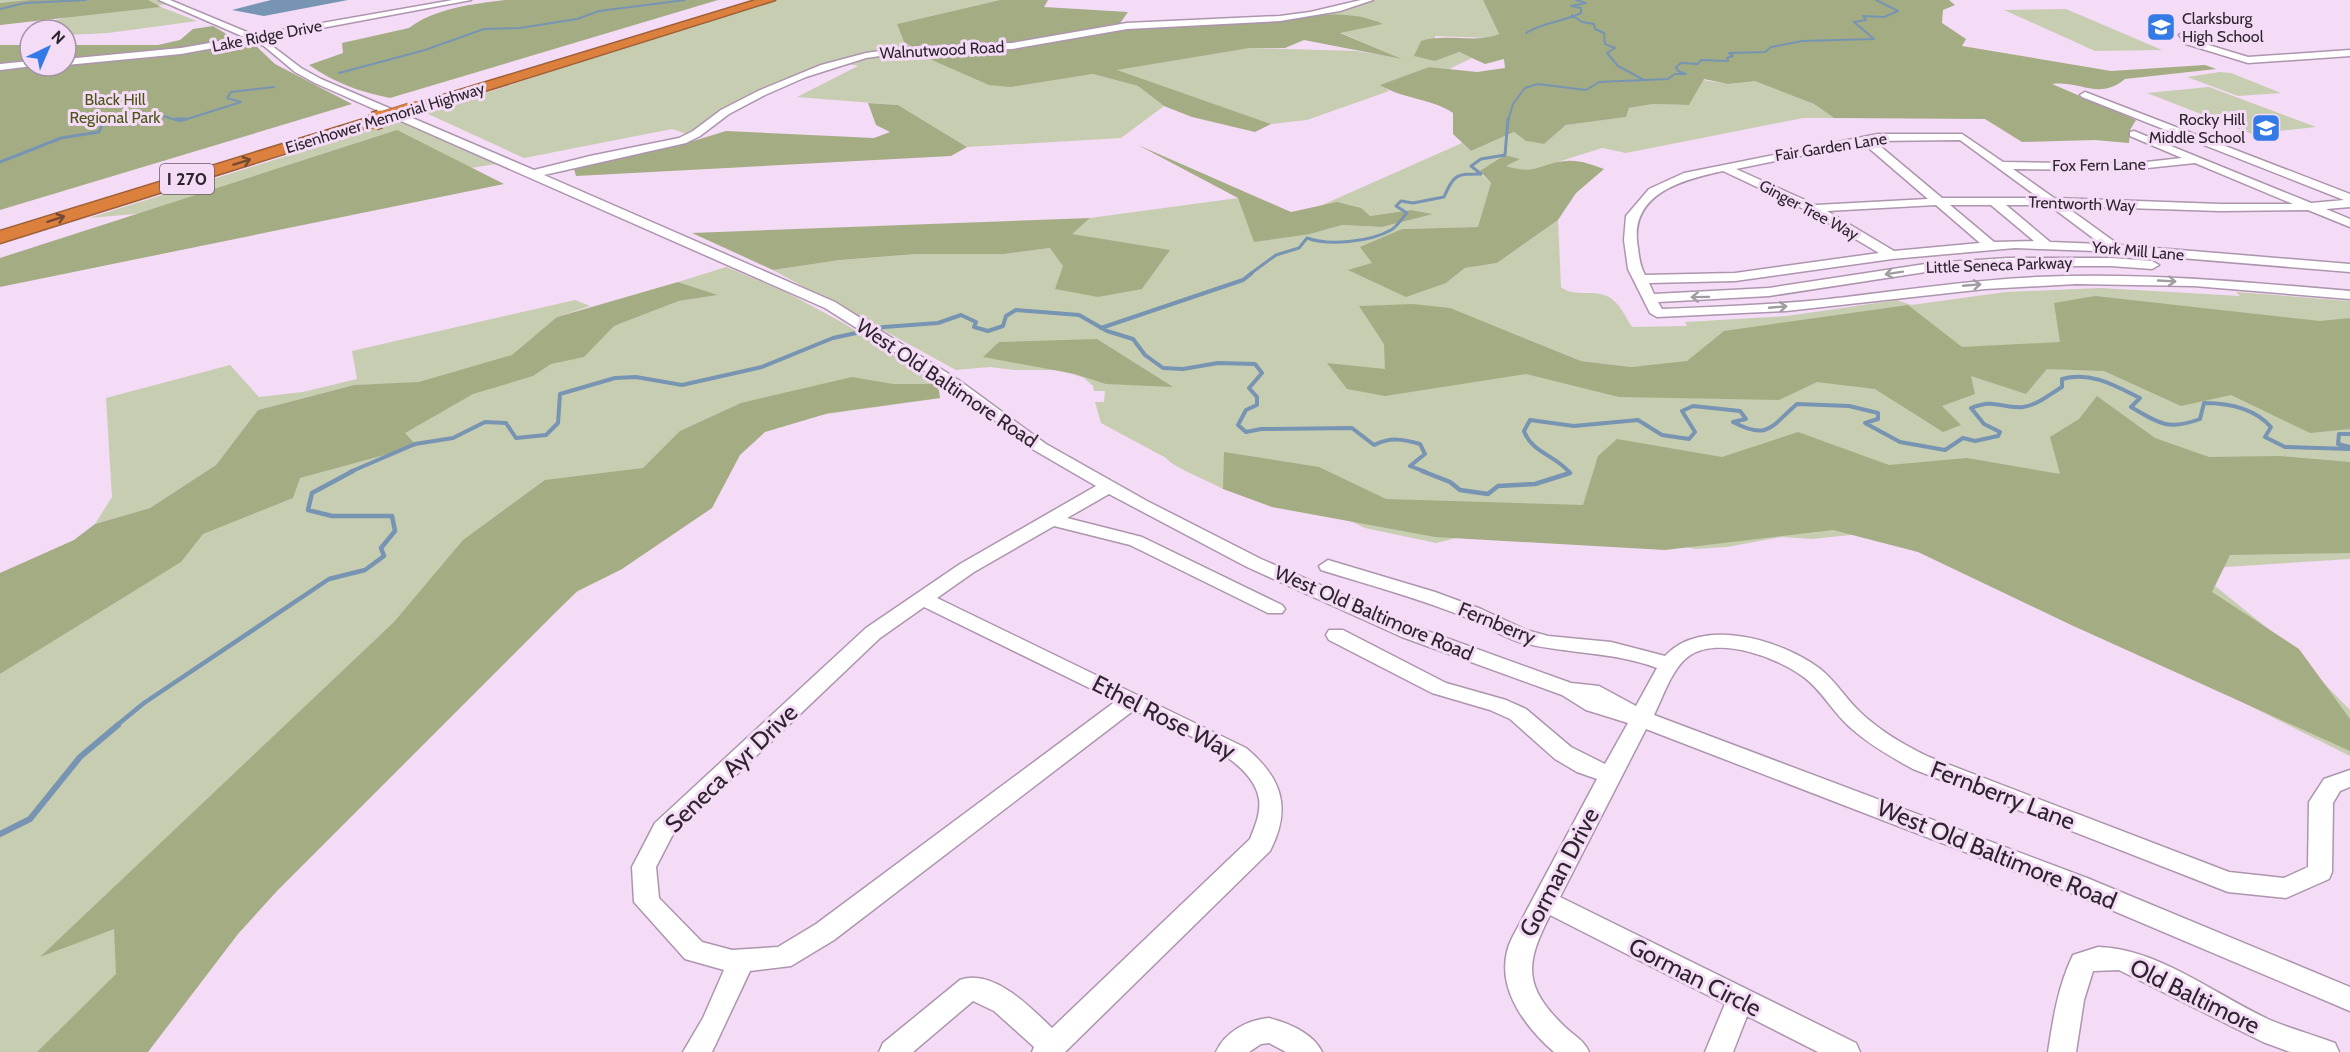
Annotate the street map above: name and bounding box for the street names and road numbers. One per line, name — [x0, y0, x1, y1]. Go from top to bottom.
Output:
street label: Lake Ridge Drive — [210, 16, 324, 56]
street label: Walnutwood Road — [879, 37, 1005, 63]
street label: Eisenhower Memorial Highway — [283, 79, 487, 157]
street label: Fair Garden Lane — [1774, 129, 1888, 165]
street label: Fox Fern Lane — [2052, 155, 2146, 175]
road number: I 270 — [160, 164, 214, 194]
street label: Ginger Tree Way — [1756, 176, 1862, 244]
street label: Trentworth Way — [2028, 193, 2136, 215]
street label: York Mill Lane — [2090, 237, 2185, 264]
street label: Little Seneca Parkway — [1925, 253, 2073, 277]
street label: West Old Baltimore Road — [852, 313, 1042, 453]
street label: West Old Baltimore Road — [1271, 560, 1477, 666]
street label: Fernberry — [1455, 597, 1539, 649]
street label: Ethel Rose Way — [1087, 668, 1241, 766]
street label: Seneca Ayr Drive — [659, 698, 803, 838]
street label: Fernberry Lane — [1927, 754, 2079, 836]
street label: West Old Baltimore Road — [1873, 793, 2121, 915]
street label: Gorman Drive — [1513, 802, 1605, 942]
street label: Gorman Circle — [1624, 931, 1766, 1023]
street label: Old Baltimore — [2125, 952, 2265, 1040]

